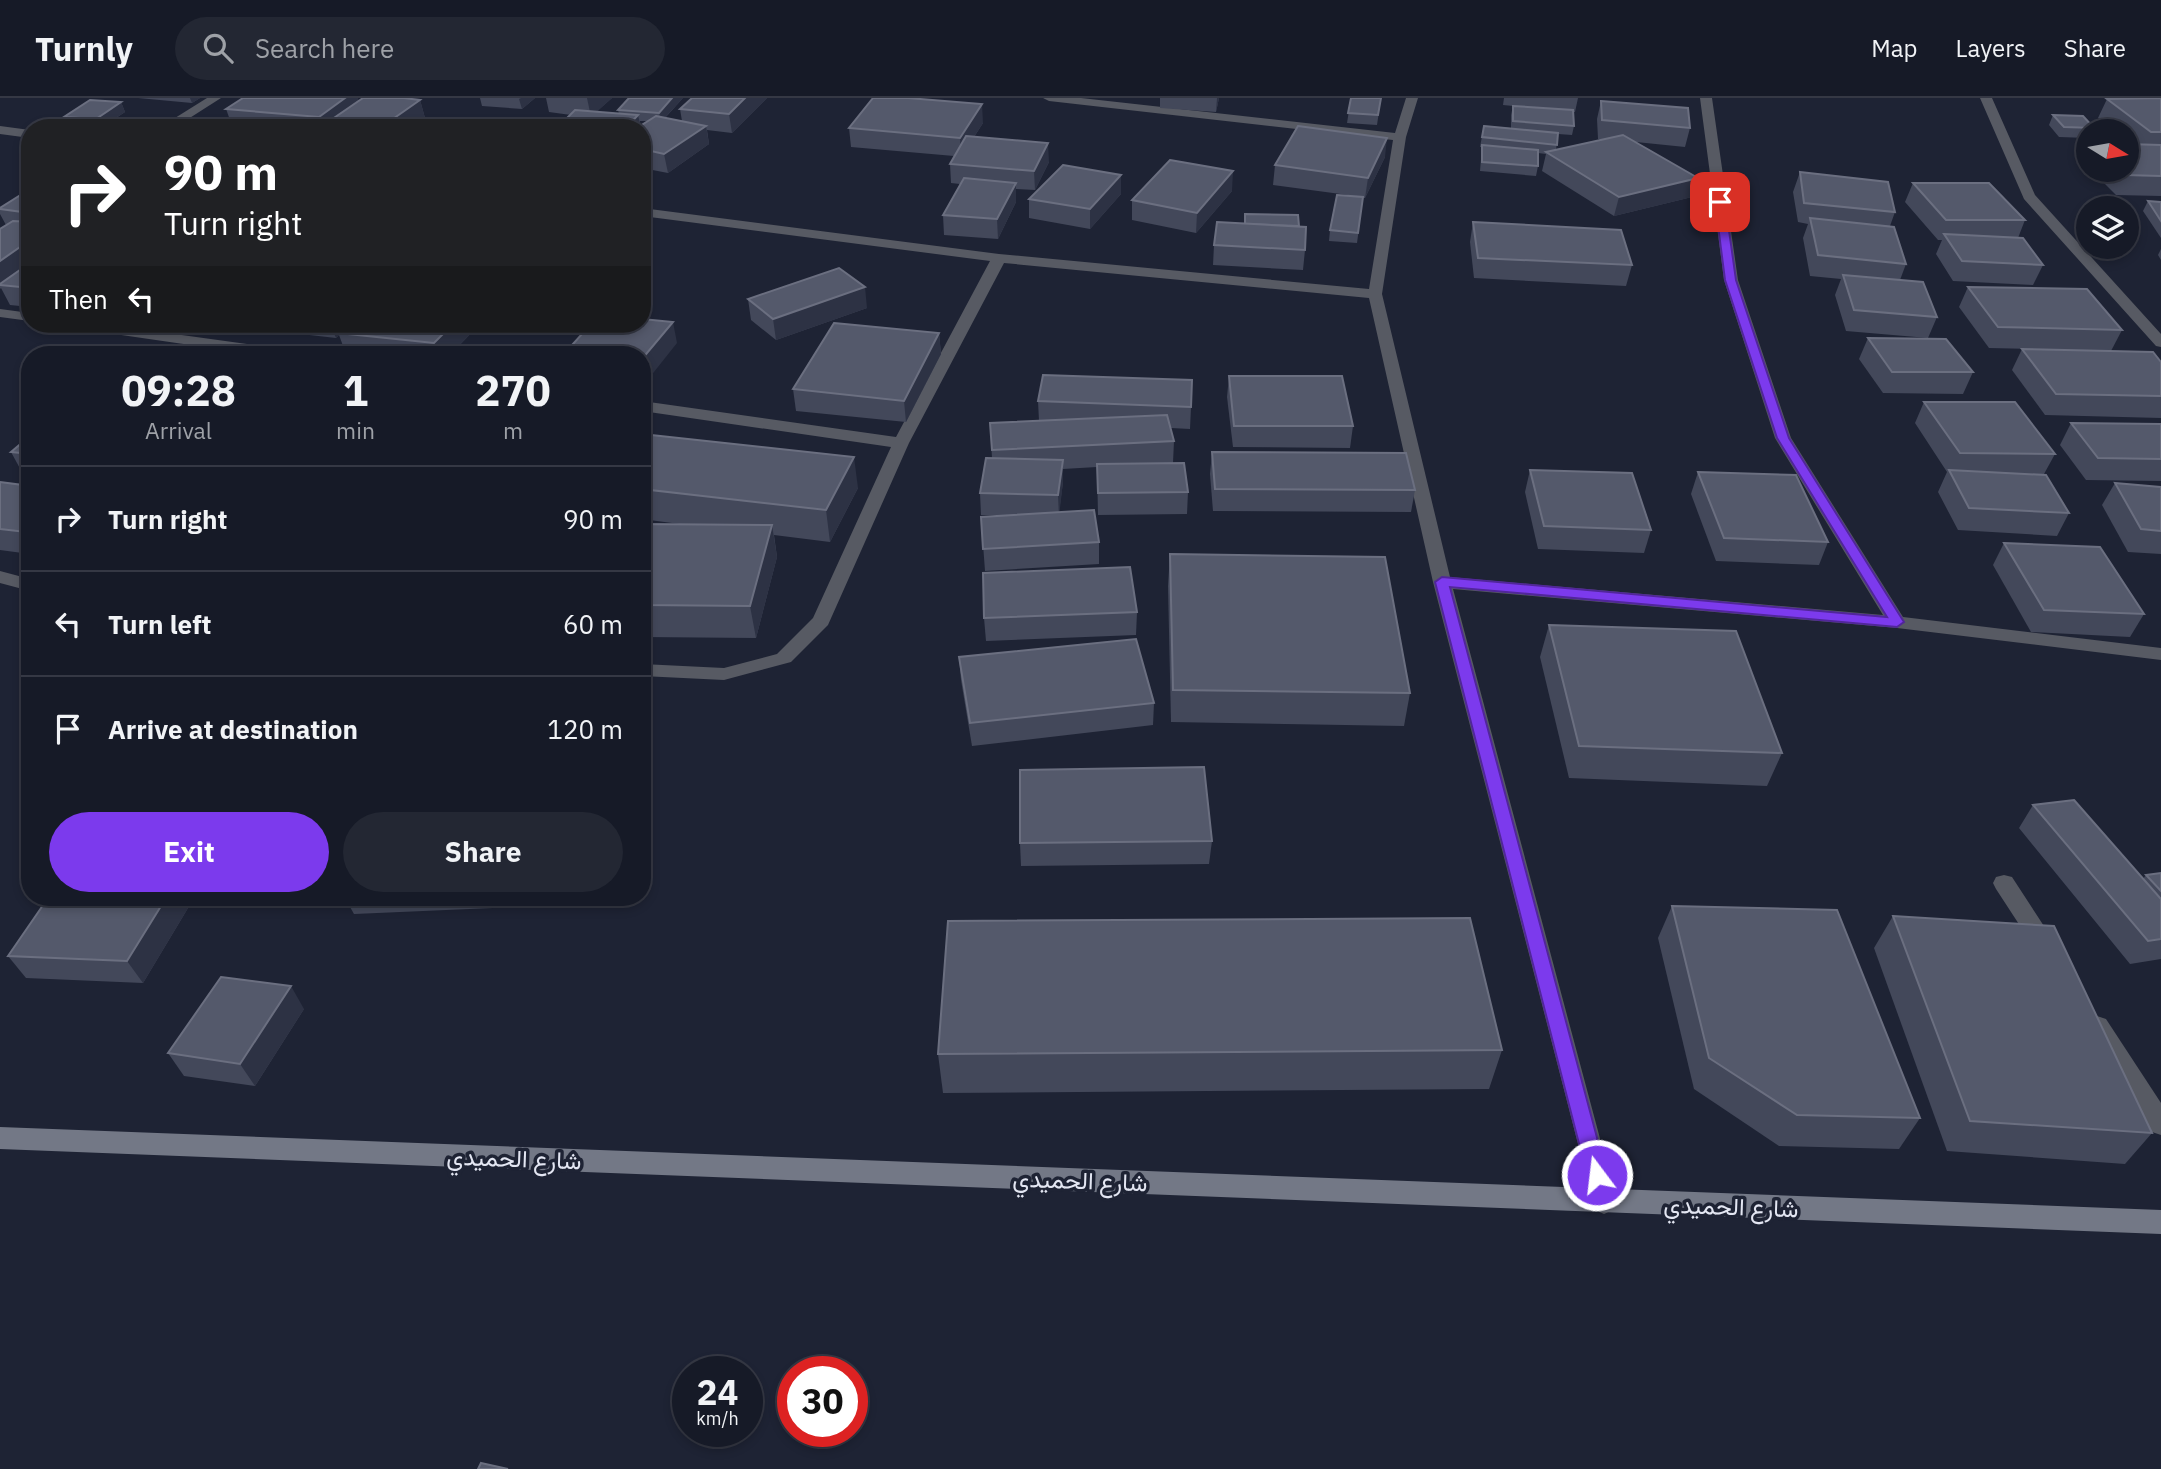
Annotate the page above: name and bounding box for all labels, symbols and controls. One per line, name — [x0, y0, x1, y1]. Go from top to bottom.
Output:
search box — [175, 17, 665, 80]
text: Turnly — [35, 27, 133, 70]
icon: search — [199, 29, 237, 67]
text: Search here — [255, 31, 394, 65]
text: Map — [1871, 32, 1918, 64]
text: Layers — [1956, 32, 2026, 64]
text: Share — [2064, 32, 2126, 64]
north arrow — [2076, 119, 2138, 182]
map controls — [2076, 119, 2139, 259]
text: 90 m — [164, 140, 278, 203]
icon: right — [49, 147, 140, 238]
pin — [1690, 172, 1750, 232]
icon: arrive — [1701, 183, 1739, 221]
button: layers — [2076, 196, 2139, 259]
text: Turn right — [164, 202, 302, 244]
icon: left — [122, 280, 160, 318]
text: Then — [49, 282, 108, 316]
text: 09:28 — [121, 363, 236, 418]
text: 1 — [343, 363, 368, 418]
text: 270 — [475, 363, 551, 418]
text: Arrival — [145, 415, 212, 445]
text: min — [336, 415, 375, 445]
text: m — [503, 415, 523, 445]
icon: right — [49, 500, 87, 538]
text: Turn right — [108, 502, 227, 536]
text: 90 m — [563, 502, 623, 536]
icon: left — [49, 605, 87, 643]
text: Turn left — [108, 607, 211, 641]
text: 60 m — [563, 607, 623, 641]
icon: arrive — [49, 710, 87, 748]
text: Arrive at destination — [108, 712, 358, 746]
text: 120 m — [547, 712, 623, 746]
button: Exit — [49, 812, 329, 892]
button: Share — [343, 812, 623, 892]
position arrow — [1560, 1138, 1634, 1212]
street label: شارع الحميدي — [446, 1140, 582, 1180]
street label: شارع الحميدي — [1012, 1162, 1148, 1202]
street label: شارع الحميدي — [1663, 1188, 1799, 1228]
speed limit sign: 30 — [777, 1356, 868, 1447]
text: 24 — [696, 1369, 739, 1415]
text: km/h — [696, 1407, 739, 1430]

